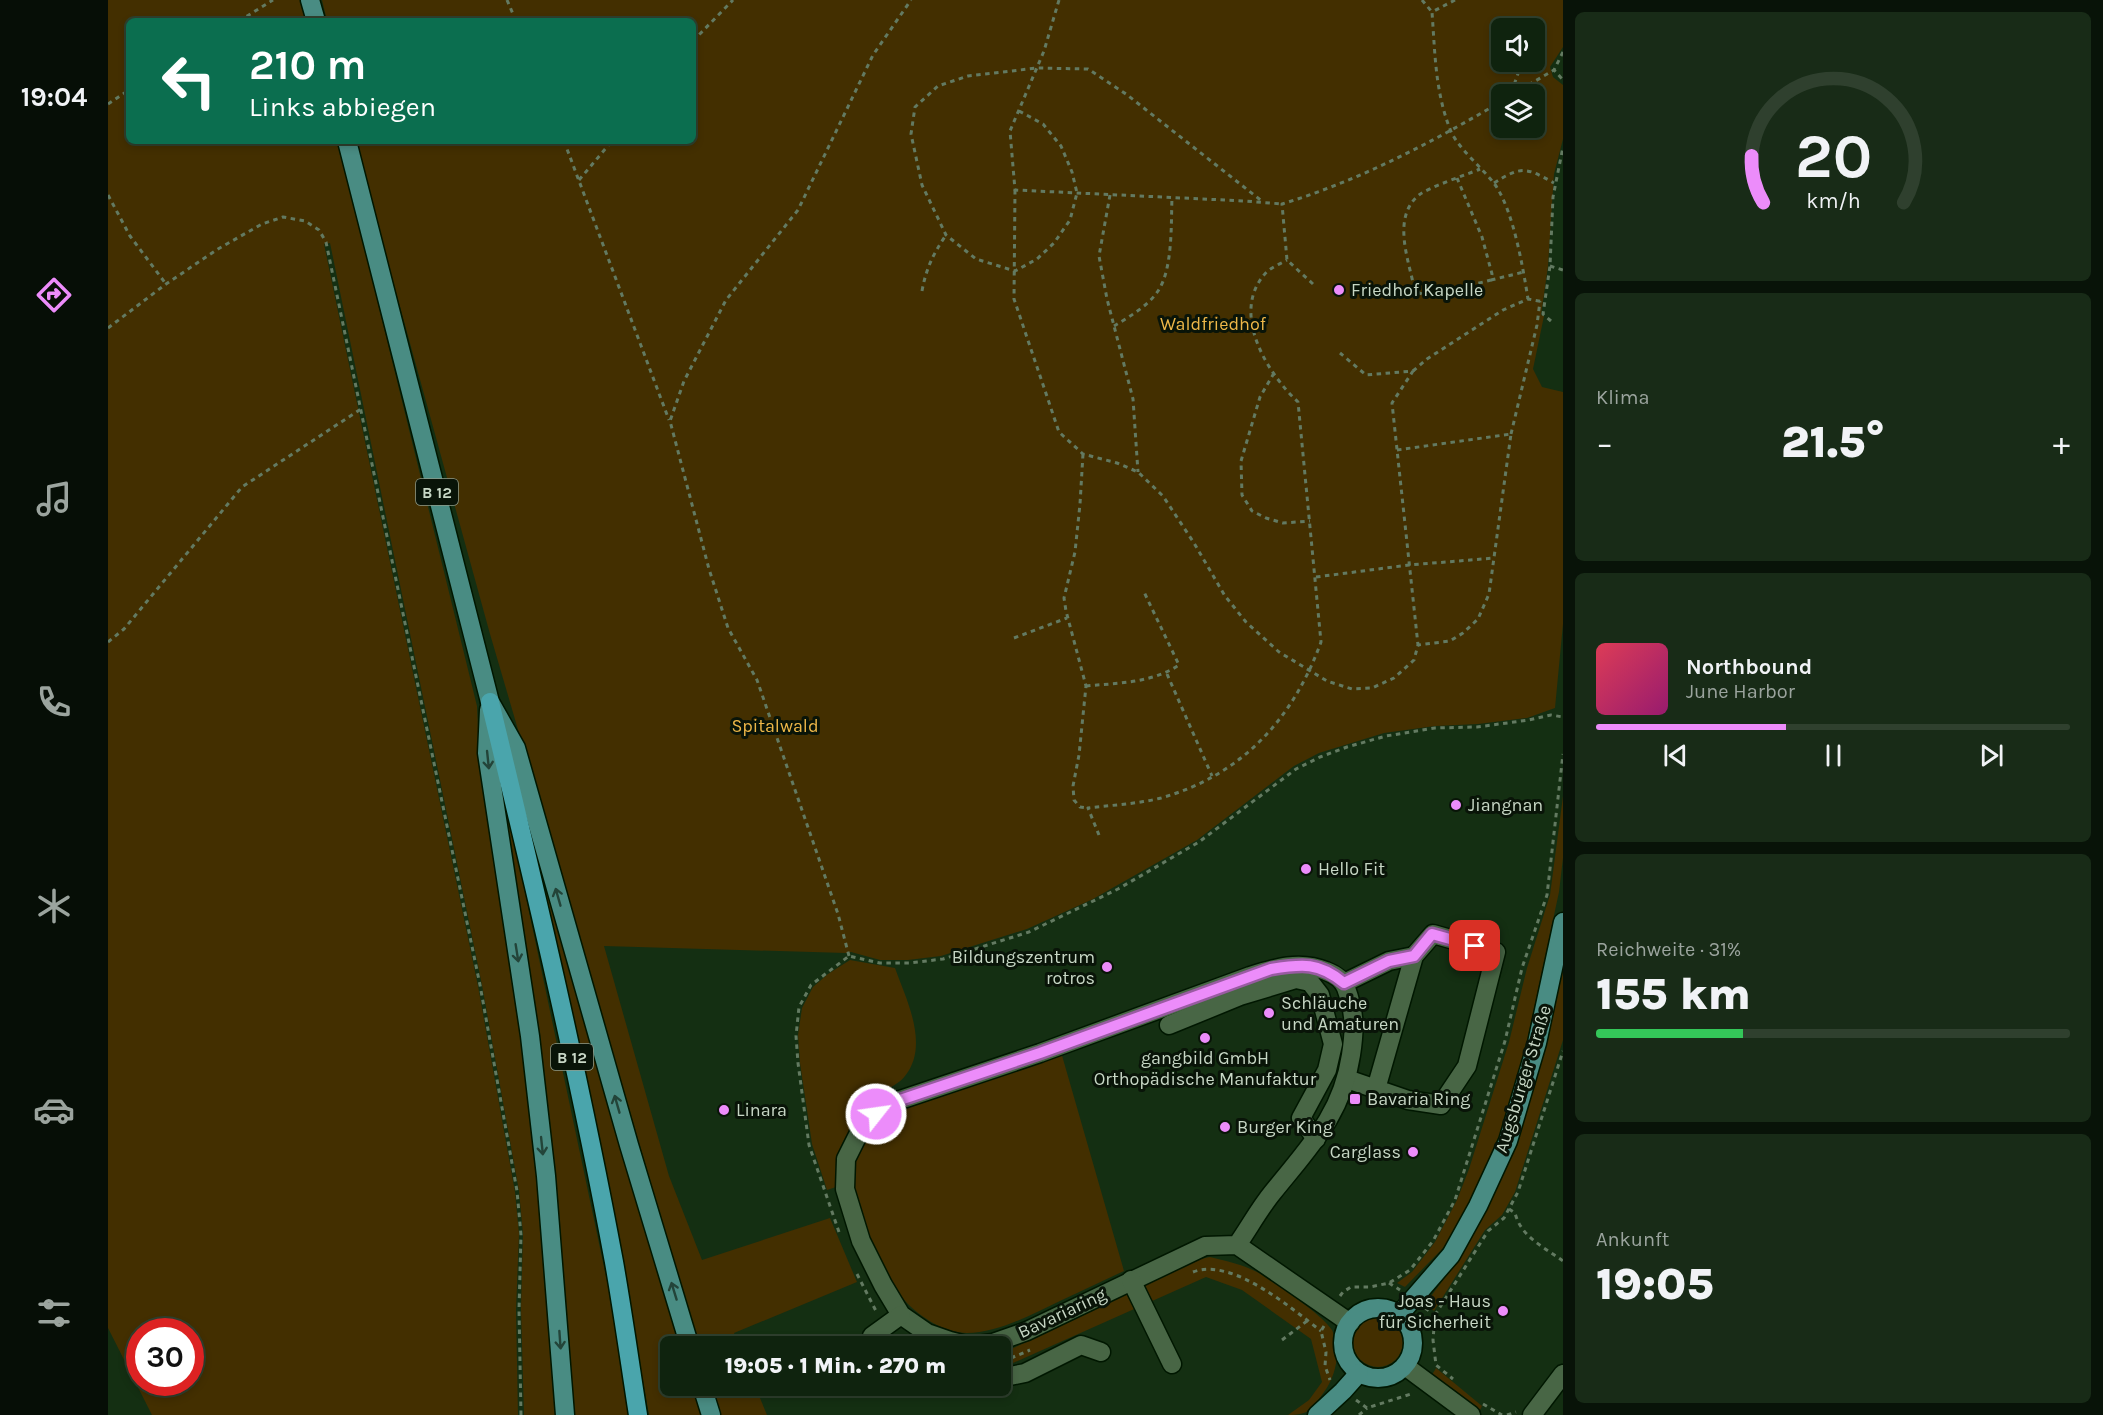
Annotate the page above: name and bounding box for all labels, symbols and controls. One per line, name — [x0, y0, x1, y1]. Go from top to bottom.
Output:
map controls — [1491, 18, 1545, 138]
button: sound — [1491, 18, 1545, 72]
text: 210 m — [249, 40, 366, 90]
icon: left — [150, 42, 228, 120]
text: 19:04 — [21, 81, 87, 113]
button: layers — [1491, 84, 1545, 138]
text: Links abbiegen — [249, 91, 436, 123]
text: 20 — [1794, 120, 1872, 193]
text: km/h — [1806, 189, 1860, 214]
icon: directions — [33, 274, 75, 316]
place label: Friedhof Kapelle — [1351, 279, 1483, 301]
marker: Friedhof Kapelle — [1332, 283, 1346, 297]
park label: Waldfriedhof — [1160, 313, 1267, 335]
text: Klima — [1596, 386, 1649, 409]
text: 21.5° — [1781, 416, 1885, 468]
text: − — [1596, 424, 1613, 462]
text: + — [2053, 424, 2070, 462]
icon: music — [33, 478, 75, 520]
road number: B 12 — [416, 479, 458, 505]
text: Northbound — [1686, 654, 1812, 680]
text: June Harbor — [1686, 680, 1795, 703]
icon: phone — [33, 681, 75, 723]
park label: Spitalwald — [731, 715, 819, 737]
icon: previous — [1659, 739, 1692, 772]
icon: pause — [1817, 739, 1850, 772]
icon: next — [1975, 739, 2008, 772]
one-way arrow — [483, 750, 494, 770]
place label: Jiangnan — [1468, 794, 1543, 816]
marker: Jiangnan — [1449, 798, 1463, 812]
place label: Hello Fit — [1318, 858, 1385, 880]
marker: Hello Fit — [1299, 862, 1313, 876]
icon: climate — [33, 885, 75, 927]
one-way arrow — [552, 888, 563, 907]
pin — [1449, 920, 1500, 971]
icon: arrive — [1458, 929, 1491, 962]
text: Reichweite · 31% — [1596, 938, 1741, 961]
one-way arrow — [511, 943, 522, 962]
place label: Bildungszentrum rotros — [952, 946, 1095, 989]
marker: Bildungszentrum rotros — [1100, 960, 1114, 974]
text: 155 km — [1596, 968, 1751, 1020]
place label: Schläuche und Amaturen — [1281, 992, 1399, 1035]
street label: Augsburger Straße — [1490, 1003, 1556, 1155]
marker: Schläuche und Amaturen — [1262, 1006, 1276, 1020]
marker: gangbild GmbH Orthopädische Manufaktur — [1198, 1031, 1212, 1045]
road number: B 12 — [551, 1044, 593, 1070]
place label: gangbild GmbH Orthopädische Manufaktur — [1094, 1047, 1317, 1090]
position arrow — [844, 1082, 908, 1146]
place label: Bavaria Ring — [1367, 1088, 1471, 1110]
icon: car — [33, 1089, 75, 1131]
marker: Bavaria Ring — [1348, 1092, 1362, 1106]
one-way arrow — [611, 1095, 622, 1114]
place label: Linara — [736, 1099, 787, 1121]
marker: Linara — [717, 1103, 731, 1117]
place label: Burger King — [1237, 1116, 1333, 1138]
marker: Burger King — [1218, 1120, 1232, 1134]
one-way arrow — [537, 1136, 548, 1156]
place label: Carglass — [1330, 1141, 1401, 1163]
marker: Carglass — [1406, 1145, 1420, 1159]
text: Ankunft — [1596, 1228, 1669, 1251]
text: 19:05 — [1596, 1258, 1713, 1310]
one-way arrow — [668, 1282, 679, 1301]
street label: Bavariaring — [1014, 1283, 1110, 1343]
place label: Joas - Haus für Sicherheit — [1379, 1290, 1491, 1333]
icon: filters — [33, 1292, 75, 1334]
marker: Joas - Haus für Sicherheit — [1496, 1304, 1510, 1318]
speed limit sign: 30 — [126, 1318, 204, 1396]
one-way arrow — [555, 1330, 566, 1350]
text: 19:05 · 1 Min. · 270 m — [725, 1353, 946, 1379]

